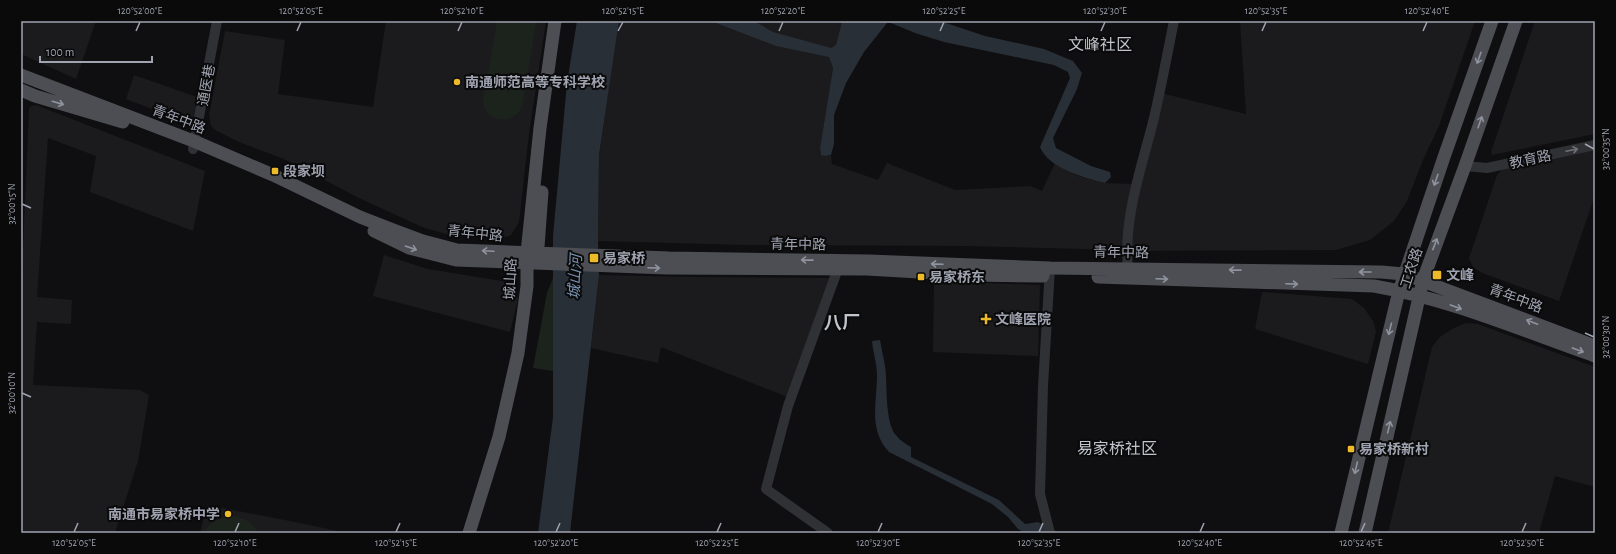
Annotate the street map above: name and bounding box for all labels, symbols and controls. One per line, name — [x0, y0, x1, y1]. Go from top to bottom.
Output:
text: 120°52'00"E — [118, 6, 163, 16]
text: 120°52'05"E — [279, 6, 323, 16]
text: 120°52'10"E — [441, 6, 484, 16]
text: 120°52'15"E — [602, 6, 644, 16]
text: 120°52'20"E — [761, 6, 805, 16]
text: 120°52'25"E — [923, 6, 966, 16]
text: 120°52'30"E — [1083, 6, 1127, 16]
text: 120°52'35"E — [1245, 6, 1287, 16]
text: 120°52'40"E — [1405, 6, 1449, 16]
district label: 文峰社区 — [1068, 36, 1132, 53]
scale bar — [40, 38, 152, 64]
text: 100 m — [46, 46, 74, 58]
one-way arrow — [1475, 51, 1483, 63]
street label: 通医巷 — [195, 63, 218, 107]
place label: 南通师范高等专科学校 — [465, 74, 605, 90]
marker: 南通师范高等专科学校 — [452, 77, 462, 87]
one-way arrow — [51, 100, 64, 107]
street label: 青年中路 — [150, 102, 208, 137]
one-way arrow — [1477, 116, 1485, 128]
text: 32°00'35"N — [1601, 128, 1611, 170]
one-way arrow — [1565, 146, 1578, 154]
street label: 教育路 — [1508, 148, 1552, 171]
place label: 段家坝 — [283, 163, 325, 179]
marker: 段家坝 — [270, 166, 280, 176]
one-way arrow — [1432, 174, 1439, 187]
text: 32°00'15"N — [7, 183, 17, 225]
street label: 青年中路 — [446, 223, 504, 244]
street label: 青年中路 — [770, 237, 826, 252]
one-way arrow — [1432, 238, 1440, 250]
one-way arrow — [404, 244, 416, 252]
street label: 青年中路 — [1093, 245, 1149, 260]
street label: 工农路 — [1398, 246, 1425, 290]
one-way arrow — [482, 247, 495, 255]
place label: 易家桥 — [603, 250, 645, 266]
water label: 城山河 — [566, 251, 584, 300]
marker: 易家桥 — [588, 252, 600, 264]
one-way arrow — [801, 256, 814, 264]
street label: 城山路 — [502, 258, 519, 300]
one-way arrow — [931, 260, 944, 267]
one-way arrow — [647, 264, 660, 271]
one-way arrow — [1229, 266, 1242, 274]
place label: 文峰 — [1446, 267, 1474, 283]
one-way arrow — [1359, 268, 1372, 276]
place label: 易家桥东 — [929, 269, 985, 285]
marker: 文峰 — [1431, 269, 1443, 281]
marker: 易家桥东 — [916, 272, 926, 282]
one-way arrow — [1155, 275, 1168, 283]
one-way arrow — [1285, 280, 1298, 288]
street label: 青年中路 — [1487, 281, 1545, 316]
one-way arrow — [1449, 303, 1461, 311]
place label: 文峰医院 — [995, 311, 1051, 327]
marker: 文峰医院 — [980, 313, 992, 325]
district label: 八厂 — [824, 314, 860, 333]
text: 32°00'30"N — [1601, 316, 1611, 358]
one-way arrow — [1527, 317, 1539, 325]
one-way arrow — [1386, 322, 1394, 335]
one-way arrow — [1572, 347, 1584, 355]
text: 32°00'10"N — [7, 372, 17, 414]
one-way arrow — [1385, 420, 1393, 433]
district label: 易家桥社区 — [1077, 440, 1157, 457]
place label: 易家桥新村 — [1359, 441, 1429, 457]
marker: 易家桥新村 — [1346, 444, 1356, 454]
one-way arrow — [1351, 462, 1359, 475]
place label: 南通市易家桥中学 — [108, 506, 220, 522]
marker: 南通市易家桥中学 — [223, 509, 233, 519]
text: 120°52'05"E — [52, 538, 96, 548]
text: 120°52'10"E — [214, 538, 257, 548]
text: 120°52'15"E — [375, 538, 417, 548]
text: 120°52'20"E — [534, 538, 578, 548]
text: 120°52'25"E — [696, 538, 739, 548]
text: 120°52'30"E — [856, 538, 900, 548]
text: 120°52'35"E — [1018, 538, 1060, 548]
text: 120°52'40"E — [1178, 538, 1222, 548]
text: 120°52'45"E — [1339, 538, 1383, 548]
text: 120°52'50"E — [1500, 538, 1544, 548]

